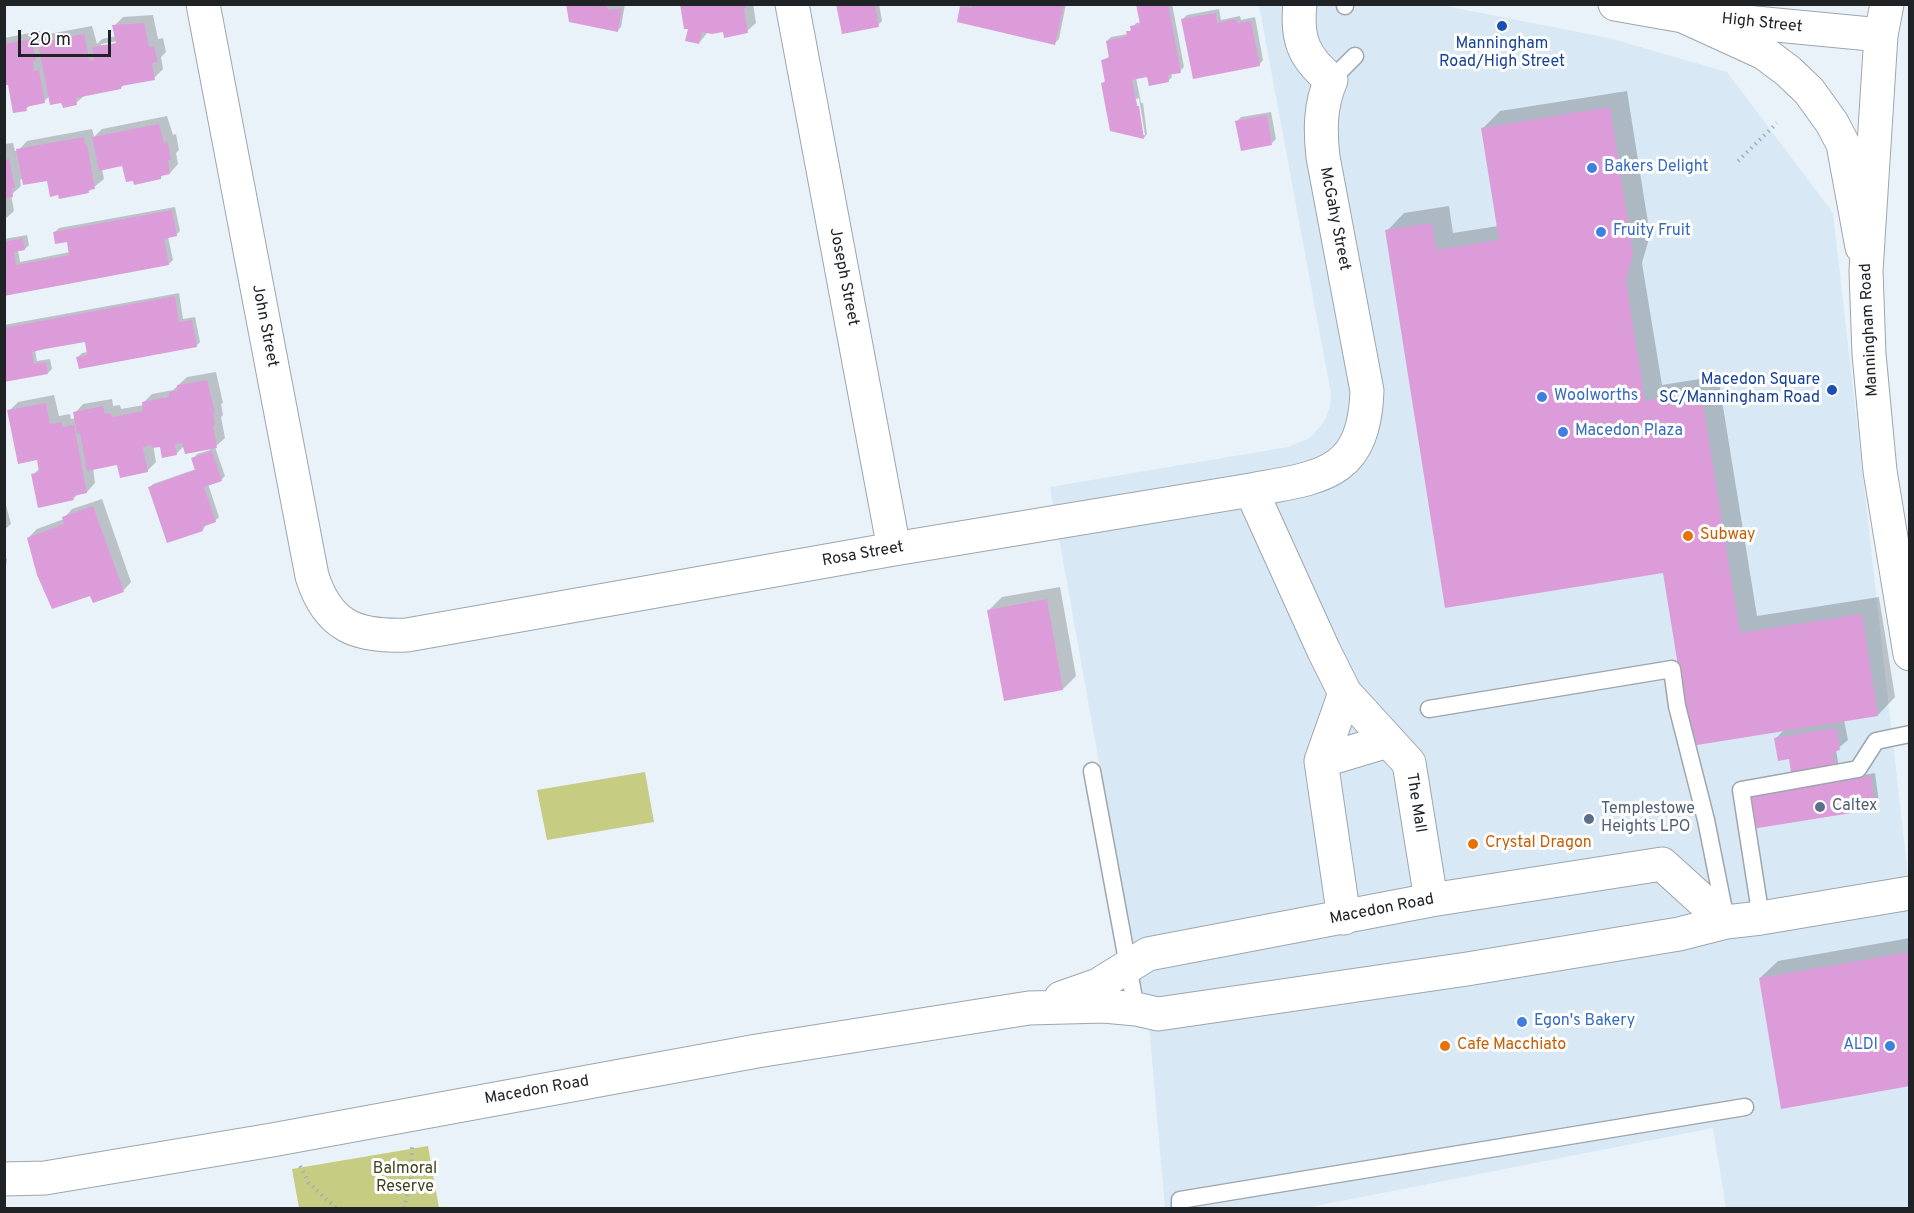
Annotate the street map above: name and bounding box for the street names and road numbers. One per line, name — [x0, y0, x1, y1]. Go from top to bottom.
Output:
street label: High Street — [1721, 10, 1803, 38]
street label: McGahy Street — [1315, 165, 1353, 273]
street label: Joseph Street — [824, 226, 862, 328]
street label: Manningham Road — [1857, 263, 1883, 397]
street label: John Street — [247, 283, 281, 369]
street label: Rosa Street — [821, 538, 905, 572]
street label: The Mall — [1401, 772, 1429, 834]
street label: Macedon Road — [1328, 890, 1436, 930]
street label: Macedon Road — [483, 1072, 591, 1110]

